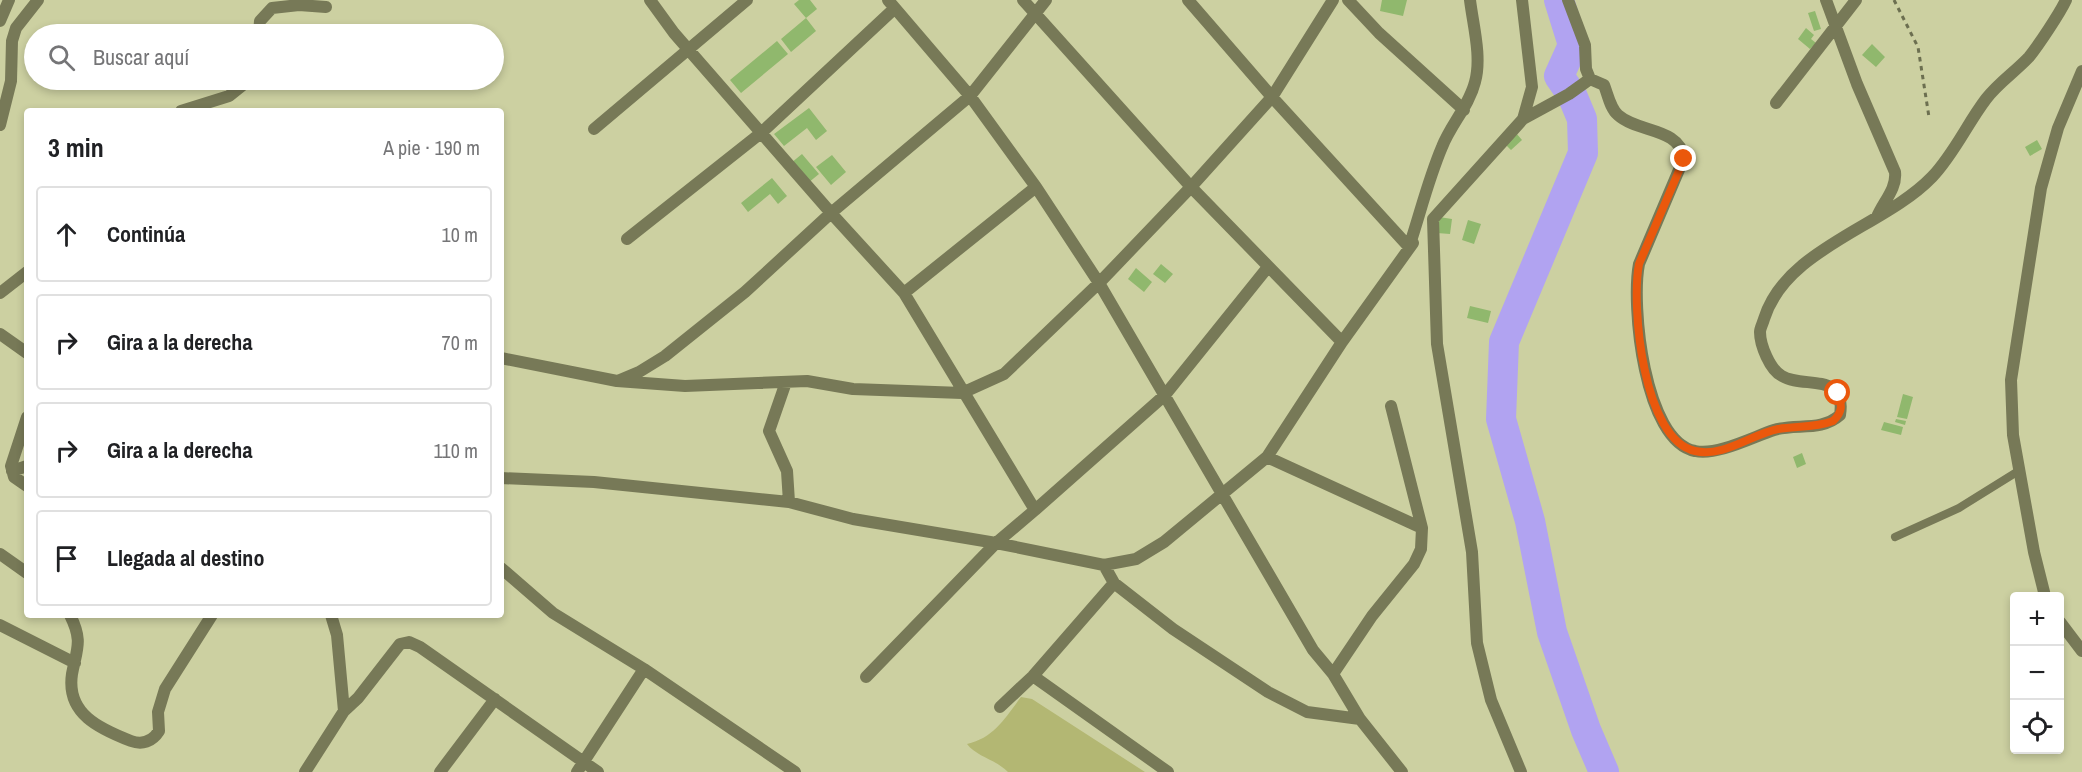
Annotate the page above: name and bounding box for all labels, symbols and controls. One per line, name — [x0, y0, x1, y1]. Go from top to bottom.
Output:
search box — [24, 24, 504, 90]
icon: search — [45, 41, 78, 74]
text: Buscar aquí — [93, 42, 189, 72]
text: 3 min — [48, 130, 104, 165]
text: A pie · 190 m — [383, 134, 480, 161]
route end — [1670, 145, 1696, 171]
icon: ahead — [50, 218, 83, 251]
text: Continúa — [107, 219, 185, 249]
text: 10 m — [442, 221, 478, 248]
icon: right — [50, 326, 83, 359]
text: Gira a la derecha — [107, 327, 252, 357]
text: 70 m — [442, 329, 478, 356]
route start — [1824, 379, 1850, 405]
icon: right — [50, 434, 83, 467]
text: Gira a la derecha — [107, 435, 252, 465]
text: 110 m — [434, 437, 478, 464]
icon: arrive — [50, 542, 83, 575]
text: Llegada al destino — [107, 543, 264, 573]
map controls — [2010, 592, 2064, 754]
button: + — [2010, 592, 2064, 646]
button: − — [2010, 646, 2064, 700]
button: locate — [2010, 700, 2064, 754]

